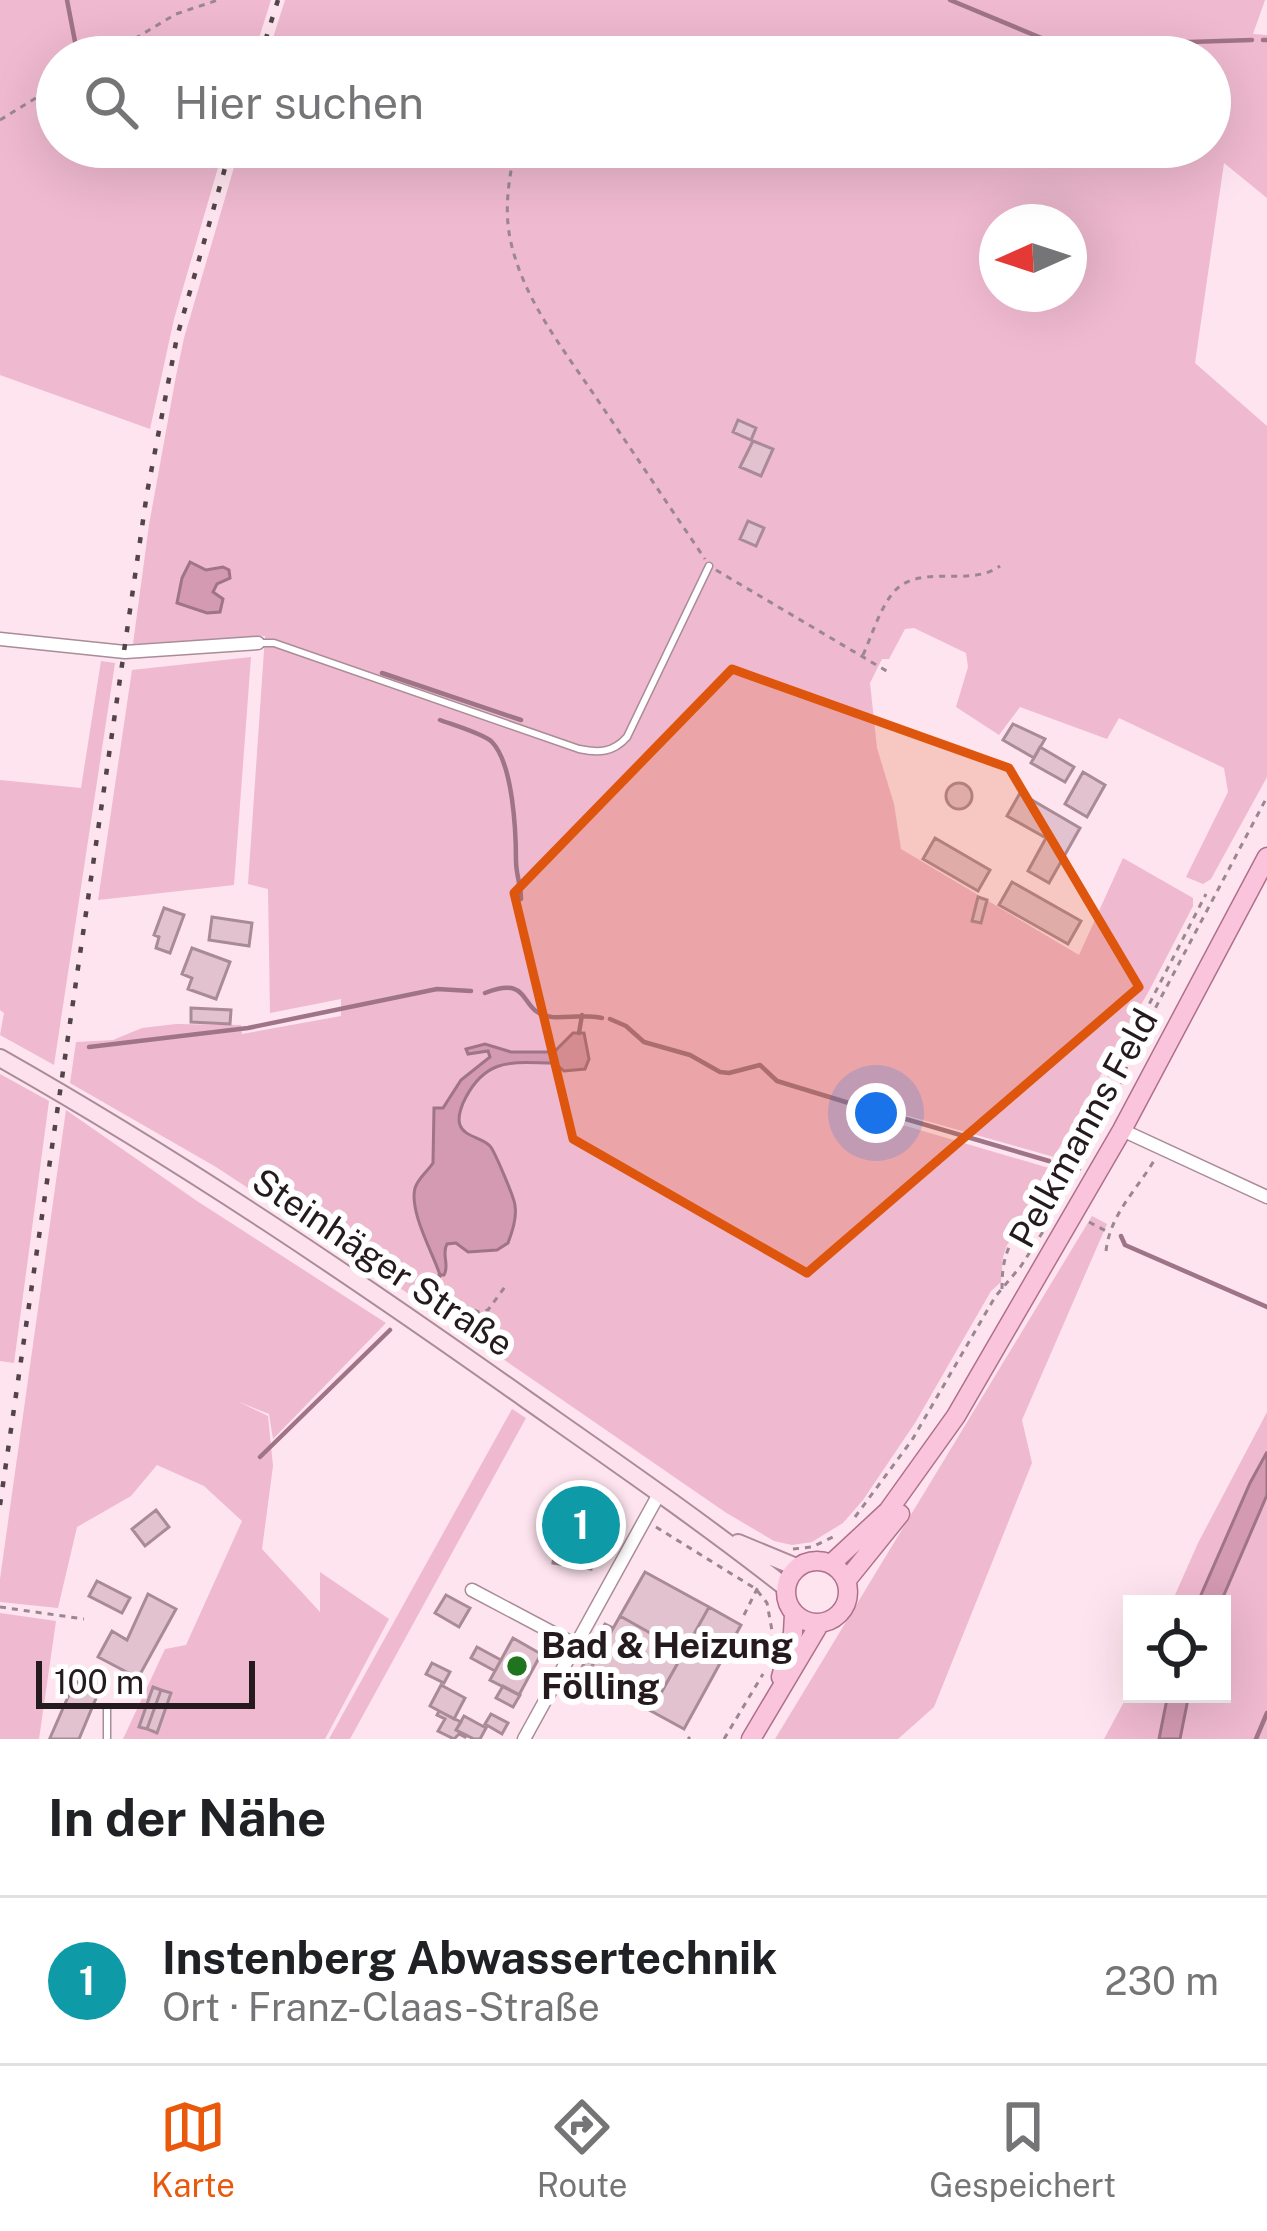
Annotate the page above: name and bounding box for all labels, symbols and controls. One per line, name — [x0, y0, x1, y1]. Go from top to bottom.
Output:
search box — [36, 36, 1231, 168]
icon: search — [78, 69, 144, 135]
text: Hier suchen — [174, 76, 424, 129]
north arrow — [979, 204, 1087, 312]
street label: Pelkmanns Feld — [1000, 1002, 1166, 1254]
your location — [846, 1083, 906, 1143]
street label: Steinhäger Straße — [245, 1159, 521, 1365]
pin: 1 — [542, 1480, 620, 1570]
map controls — [1123, 1595, 1231, 1703]
button: locate — [1123, 1595, 1231, 1703]
place label: Bad & Heizung Fölling — [541, 1624, 793, 1707]
marker: Bad & Heizung Fölling — [504, 1653, 530, 1679]
scale bar — [36, 1655, 255, 1708]
text: 100 m — [54, 1663, 144, 1701]
text: In der Nähe — [48, 1788, 326, 1847]
text: Instenberg Abwassertechnik — [162, 1931, 777, 1984]
text: 1 — [79, 1958, 95, 2004]
text: 230 m — [1104, 1958, 1219, 2004]
text: Ort · Franz-Claas-Straße — [162, 1984, 600, 2030]
tab: Karte — [151, 2094, 235, 2204]
tab: Route — [537, 2094, 627, 2204]
tab: Gespeichert — [929, 2094, 1116, 2204]

